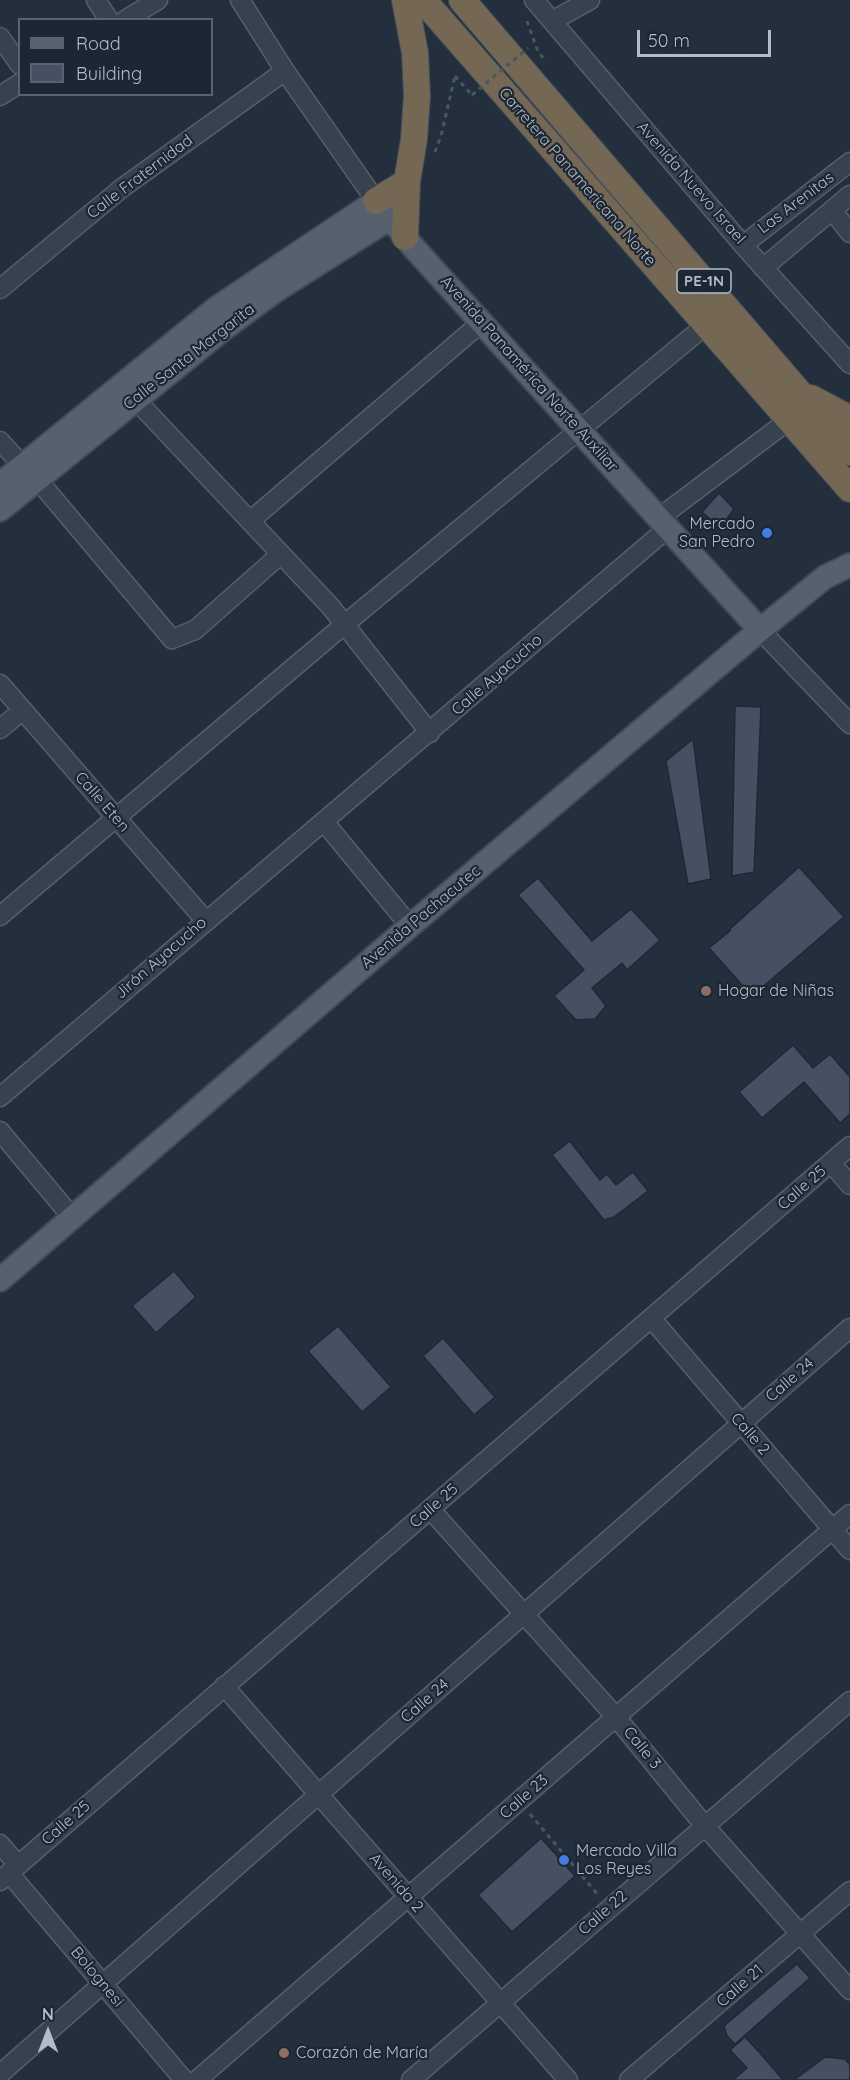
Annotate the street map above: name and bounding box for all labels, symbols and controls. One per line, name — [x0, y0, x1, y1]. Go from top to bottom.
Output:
legend — [18, 18, 213, 96]
scale bar — [640, 18, 774, 56]
text: 50 m — [648, 29, 690, 52]
text: Road — [76, 32, 121, 55]
text: Building — [76, 62, 142, 85]
street label: Carretera Panamericana Norte — [494, 84, 660, 270]
street label: Avenida Nuevo Israel — [633, 118, 749, 248]
street label: Calle Fraternidad — [83, 131, 197, 223]
street label: Las Arenitas — [754, 168, 838, 238]
road number: PE-1N — [677, 269, 731, 293]
street label: Avenida Panamérica Norte Auxiliar — [436, 272, 622, 476]
street label: Calle Santa Margarita — [120, 300, 258, 414]
place label: Mercado San Pedro — [679, 514, 755, 552]
marker: Mercado San Pedro — [760, 526, 774, 540]
street label: Calle Ayacucho — [448, 630, 546, 720]
street label: Calle Eten — [71, 768, 133, 836]
street label: Avenida Pachacutec — [357, 861, 485, 973]
street label: Jirón Ayacucho — [111, 913, 211, 1003]
place label: Hogar de Niñas — [718, 981, 834, 1001]
marker: Hogar de Niñas — [699, 984, 713, 998]
street label: Calle 25 — [774, 1162, 830, 1214]
street label: Calle 24 — [762, 1354, 818, 1406]
street label: Calle 2 — [726, 1409, 774, 1459]
street label: Calle 25 — [406, 1480, 462, 1532]
street label: Calle 24 — [397, 1675, 453, 1727]
street label: Calle 3 — [619, 1723, 665, 1773]
street label: Calle 23 — [496, 1771, 552, 1823]
street label: Calle 25 — [38, 1797, 94, 1849]
place label: Mercado Villa Los Reyes — [576, 1841, 677, 1879]
street label: Avenida 2 — [365, 1849, 427, 1917]
marker: Mercado Villa Los Reyes — [557, 1853, 571, 1867]
street label: Calle 22 — [575, 1887, 631, 1939]
street label: Bolognesi — [66, 1943, 128, 2011]
street label: Calle 21 — [713, 1961, 767, 2011]
north arrow — [18, 2002, 78, 2062]
text: N — [42, 2004, 54, 2024]
place label: Corazón de María — [296, 2043, 428, 2063]
marker: Corazón de María — [277, 2046, 291, 2060]

